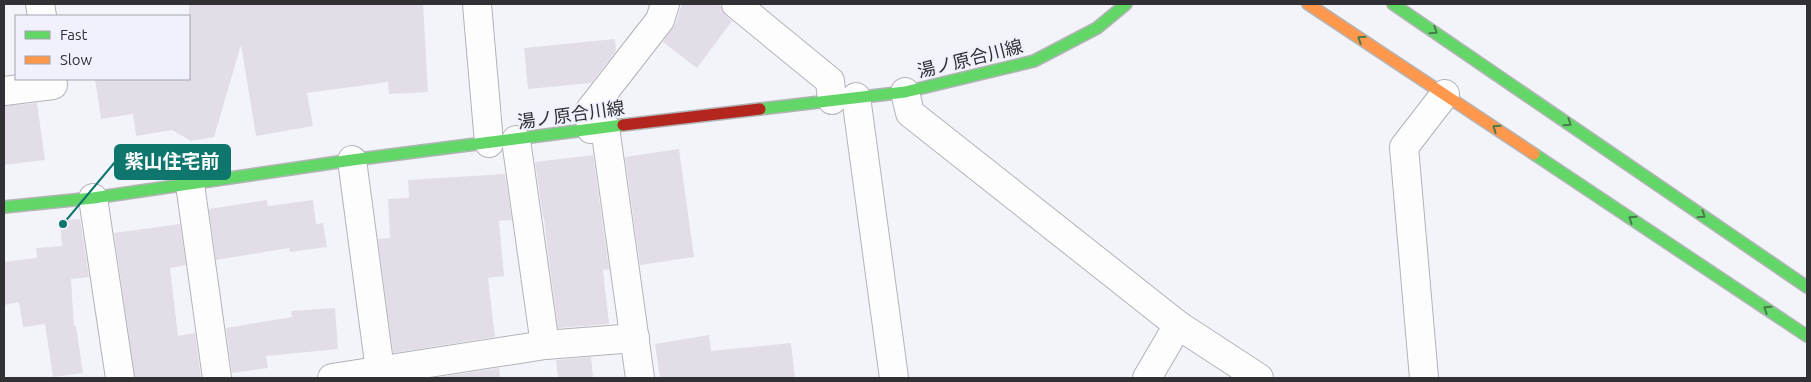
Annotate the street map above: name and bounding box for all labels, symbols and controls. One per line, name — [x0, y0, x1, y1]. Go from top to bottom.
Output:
legend — [15, 15, 190, 80]
one-way arrow — [1428, 25, 1437, 34]
text: Fast — [60, 26, 88, 43]
street label: 湯ノ原合川線 — [915, 35, 1025, 81]
one-way arrow — [1357, 35, 1366, 45]
text: Slow — [60, 51, 93, 68]
street label: 湯ノ原合川線 — [516, 97, 626, 131]
one-way arrow — [1562, 117, 1572, 126]
one-way arrow — [1493, 125, 1502, 135]
callout: 紫山住宅前 — [115, 145, 230, 179]
text: 紫山住宅前 — [124, 150, 220, 172]
one-way arrow — [1696, 209, 1706, 218]
one-way arrow — [1628, 215, 1637, 225]
one-way arrow — [1763, 306, 1772, 315]

